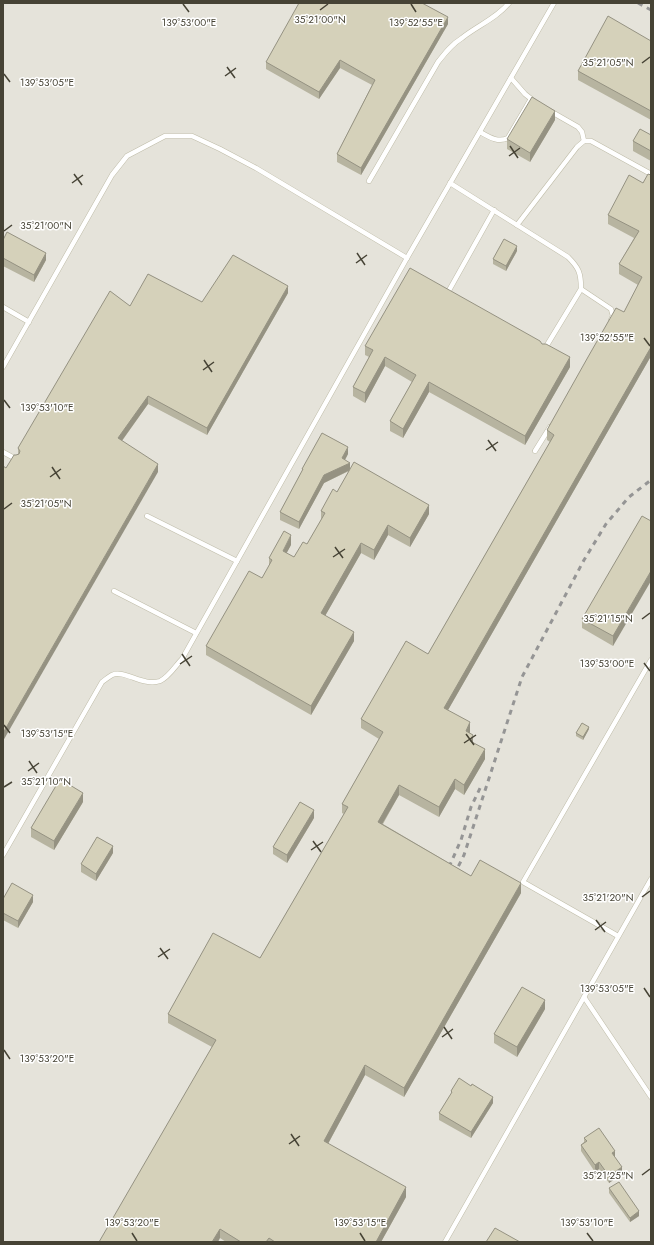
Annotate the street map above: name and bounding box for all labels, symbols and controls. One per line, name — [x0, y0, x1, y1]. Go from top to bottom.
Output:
text: 35°21'00"N — [294, 12, 346, 27]
text: 139°53'00"E — [162, 15, 216, 30]
text: 139°52'55"E — [389, 15, 443, 30]
text: 35°21'05"N — [583, 55, 633, 70]
text: 139°53'05"E — [20, 75, 74, 90]
text: 35°21'00"N — [20, 218, 72, 233]
text: 139°52'55"E — [580, 330, 634, 345]
text: 139°53'10"E — [20, 400, 74, 415]
text: 35°21'05"N — [21, 496, 71, 511]
text: 35°21'15"N — [583, 611, 633, 626]
text: 139°53'00"E — [580, 656, 634, 671]
text: 139°53'15"E — [21, 726, 73, 741]
text: 35°21'10"N — [21, 774, 71, 789]
text: 35°21'20"N — [582, 890, 634, 905]
text: 139°53'05"E — [580, 981, 634, 996]
text: 139°53'20"E — [20, 1051, 74, 1066]
text: 35°21'25"N — [583, 1168, 633, 1183]
text: 139°53'20"E — [105, 1215, 159, 1230]
text: 139°53'15"E — [334, 1215, 386, 1230]
text: 139°53'10"E — [560, 1215, 614, 1230]

